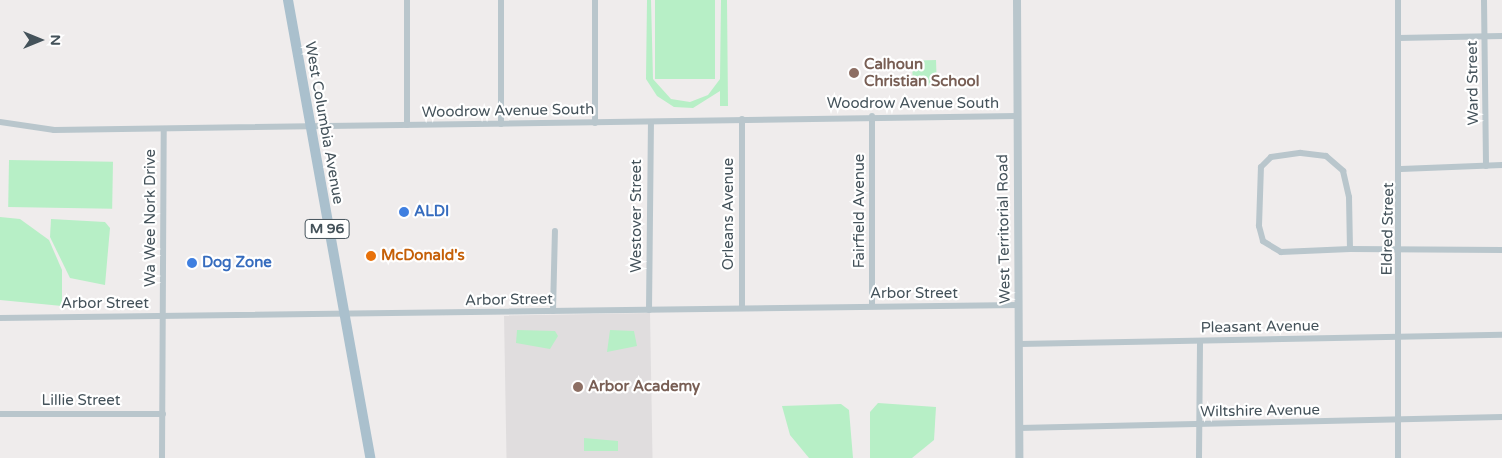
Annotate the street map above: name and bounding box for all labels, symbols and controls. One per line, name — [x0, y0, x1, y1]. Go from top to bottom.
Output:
north arrow — [15, 15, 65, 65]
text: N — [47, 34, 64, 46]
street label: West Columbia Avenue — [301, 40, 347, 206]
street label: Ward Street — [1463, 40, 1483, 126]
place label: Calhoun Christian School — [864, 55, 979, 90]
marker: Calhoun Christian School — [848, 67, 860, 79]
street label: Woodrow Avenue South — [827, 95, 999, 113]
street label: Woodrow Avenue South — [422, 100, 594, 122]
street label: Wa Wee Nork Drive — [142, 149, 160, 287]
street label: Fairfield Avenue — [851, 154, 869, 268]
street label: West Territorial Road — [994, 154, 1014, 304]
street label: Orleans Avenue — [720, 158, 738, 270]
street label: Westover Street — [628, 159, 646, 273]
street label: Eldred Street — [1378, 182, 1398, 276]
place label: ALDI — [414, 203, 449, 221]
marker: ALDI — [398, 206, 410, 218]
road number: M 96 — [304, 218, 350, 240]
place label: McDonald's — [381, 247, 465, 265]
marker: McDonald's — [365, 250, 377, 262]
place label: Dog Zone — [202, 254, 272, 272]
marker: Dog Zone — [186, 257, 198, 269]
street label: Arbor Street — [870, 285, 958, 303]
street label: Arbor Street — [465, 290, 553, 310]
street label: Arbor Street — [61, 295, 149, 313]
street label: Pleasant Avenue — [1201, 317, 1319, 337]
place label: Arbor Academy — [588, 378, 700, 396]
marker: Arbor Academy — [572, 381, 584, 393]
street label: Lillie Street — [42, 392, 120, 410]
street label: Wiltshire Avenue — [1200, 401, 1320, 421]

